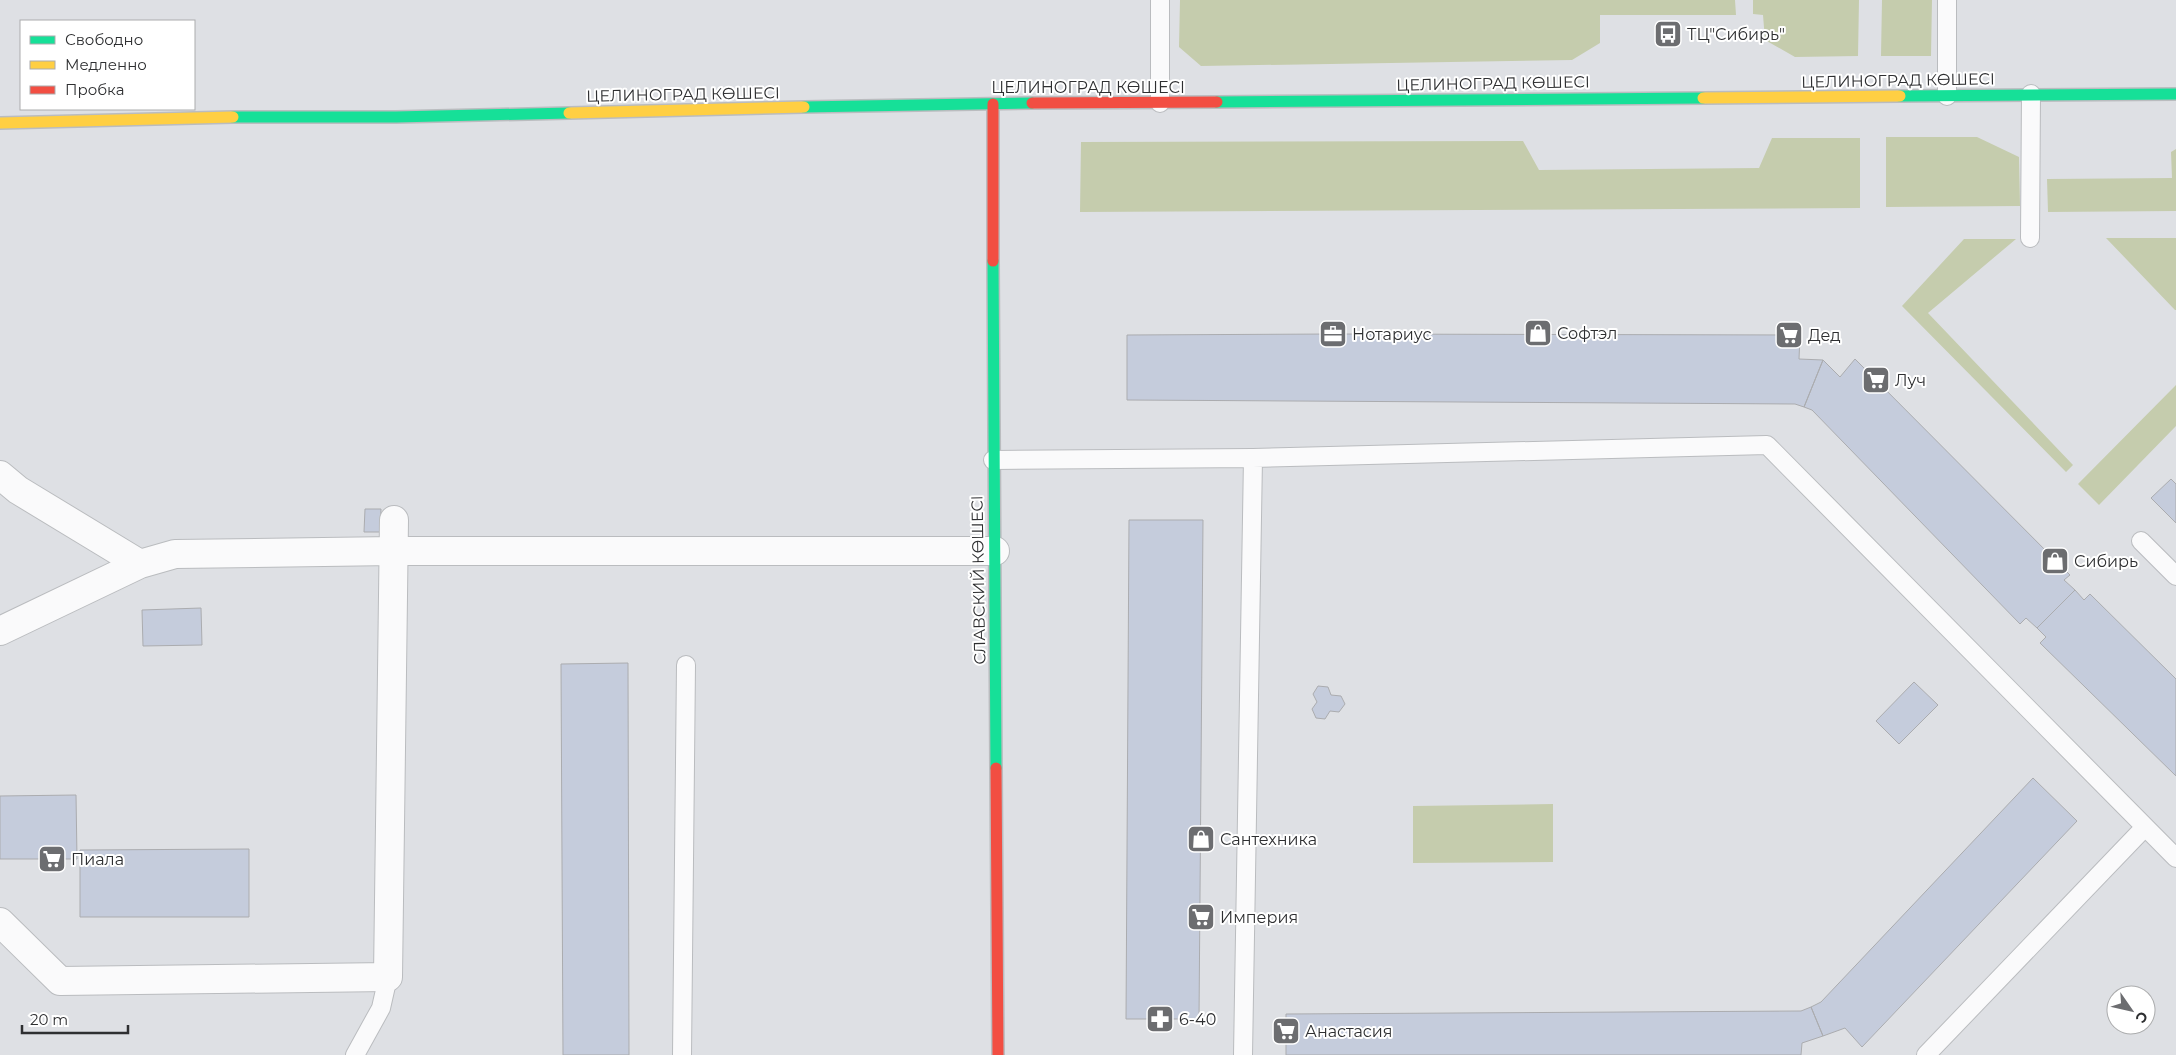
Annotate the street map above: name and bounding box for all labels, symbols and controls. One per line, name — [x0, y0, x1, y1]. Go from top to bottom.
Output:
bus stop icon: ТЦ"Сибирь" — [1653, 19, 1683, 49]
legend — [20, 20, 195, 110]
place label: ТЦ"Сибирь" — [1687, 25, 1785, 44]
text: Свободно — [65, 30, 143, 49]
text: Медленно — [65, 55, 147, 74]
street label: ЦЕЛИНОГРАД КӨШЕСІ — [1801, 69, 1995, 92]
street label: ЦЕЛИНОГРАД КӨШЕСІ — [1396, 72, 1590, 95]
street label: ЦЕЛИНОГРАД КӨШЕСІ — [991, 78, 1185, 97]
text: Пробка — [65, 80, 124, 99]
street label: ЦЕЛИНОГРАД КӨШЕСІ — [586, 83, 780, 106]
shop icon: Софтэл — [1523, 318, 1553, 348]
office icon: Нотариус — [1318, 319, 1348, 349]
supermarket icon: Дед — [1774, 320, 1804, 350]
place label: Софтэл — [1557, 324, 1617, 343]
place label: Нотариус — [1352, 325, 1432, 344]
place label: Дед — [1808, 326, 1841, 345]
supermarket icon: Луч — [1861, 365, 1891, 395]
place label: Луч — [1895, 371, 1926, 390]
street label: СЛАВСКИЙ КӨШЕСІ — [968, 495, 989, 665]
shop icon: Сибирь — [2040, 546, 2070, 576]
place label: Сибирь — [2074, 552, 2138, 571]
shop icon: Сантехника — [1186, 824, 1216, 854]
place label: Сантехника — [1220, 830, 1317, 849]
supermarket icon: Пиала — [37, 844, 67, 874]
place label: Пиала — [71, 850, 124, 869]
supermarket icon: Империя — [1186, 902, 1216, 932]
place label: Империя — [1220, 908, 1298, 927]
north arrow — [2106, 985, 2156, 1035]
scale bar — [22, 1002, 129, 1034]
pharmacy icon: 6-40 — [1145, 1004, 1175, 1034]
text: С — [2131, 1008, 2152, 1027]
text: 20 m — [30, 1010, 68, 1029]
place label: 6-40 — [1179, 1010, 1216, 1029]
supermarket icon: Анастасия — [1271, 1016, 1301, 1046]
place label: Анастасия — [1305, 1022, 1393, 1041]

